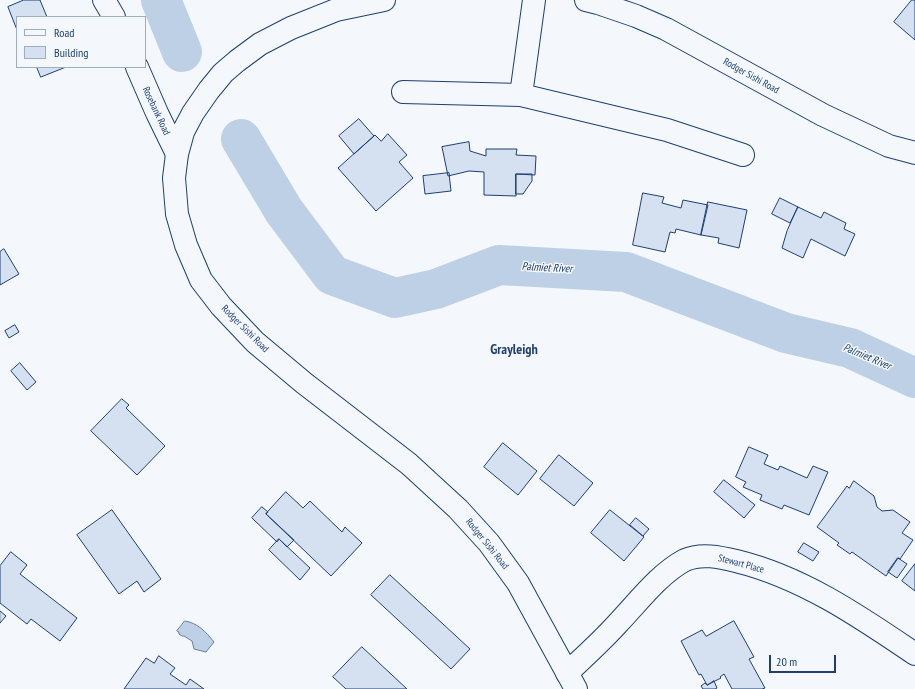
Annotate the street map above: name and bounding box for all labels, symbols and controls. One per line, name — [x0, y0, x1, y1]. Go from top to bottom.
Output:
legend — [16, 16, 146, 68]
text: Road — [54, 25, 74, 40]
text: Building — [54, 45, 89, 60]
street label: Rodger Sishi Road — [721, 56, 781, 96]
street label: Rosebank Road — [140, 85, 172, 137]
water label: Palmiet River — [521, 260, 573, 276]
street label: Rodger Sishi Road — [219, 303, 271, 355]
water label: Palmiet River — [841, 341, 893, 373]
district label: Grayleigh — [490, 342, 538, 358]
street label: Rodger Sishi Road — [463, 516, 511, 572]
street label: Stewart Place — [717, 552, 765, 576]
scale bar — [771, 647, 838, 673]
text: 20 m — [776, 654, 797, 669]

